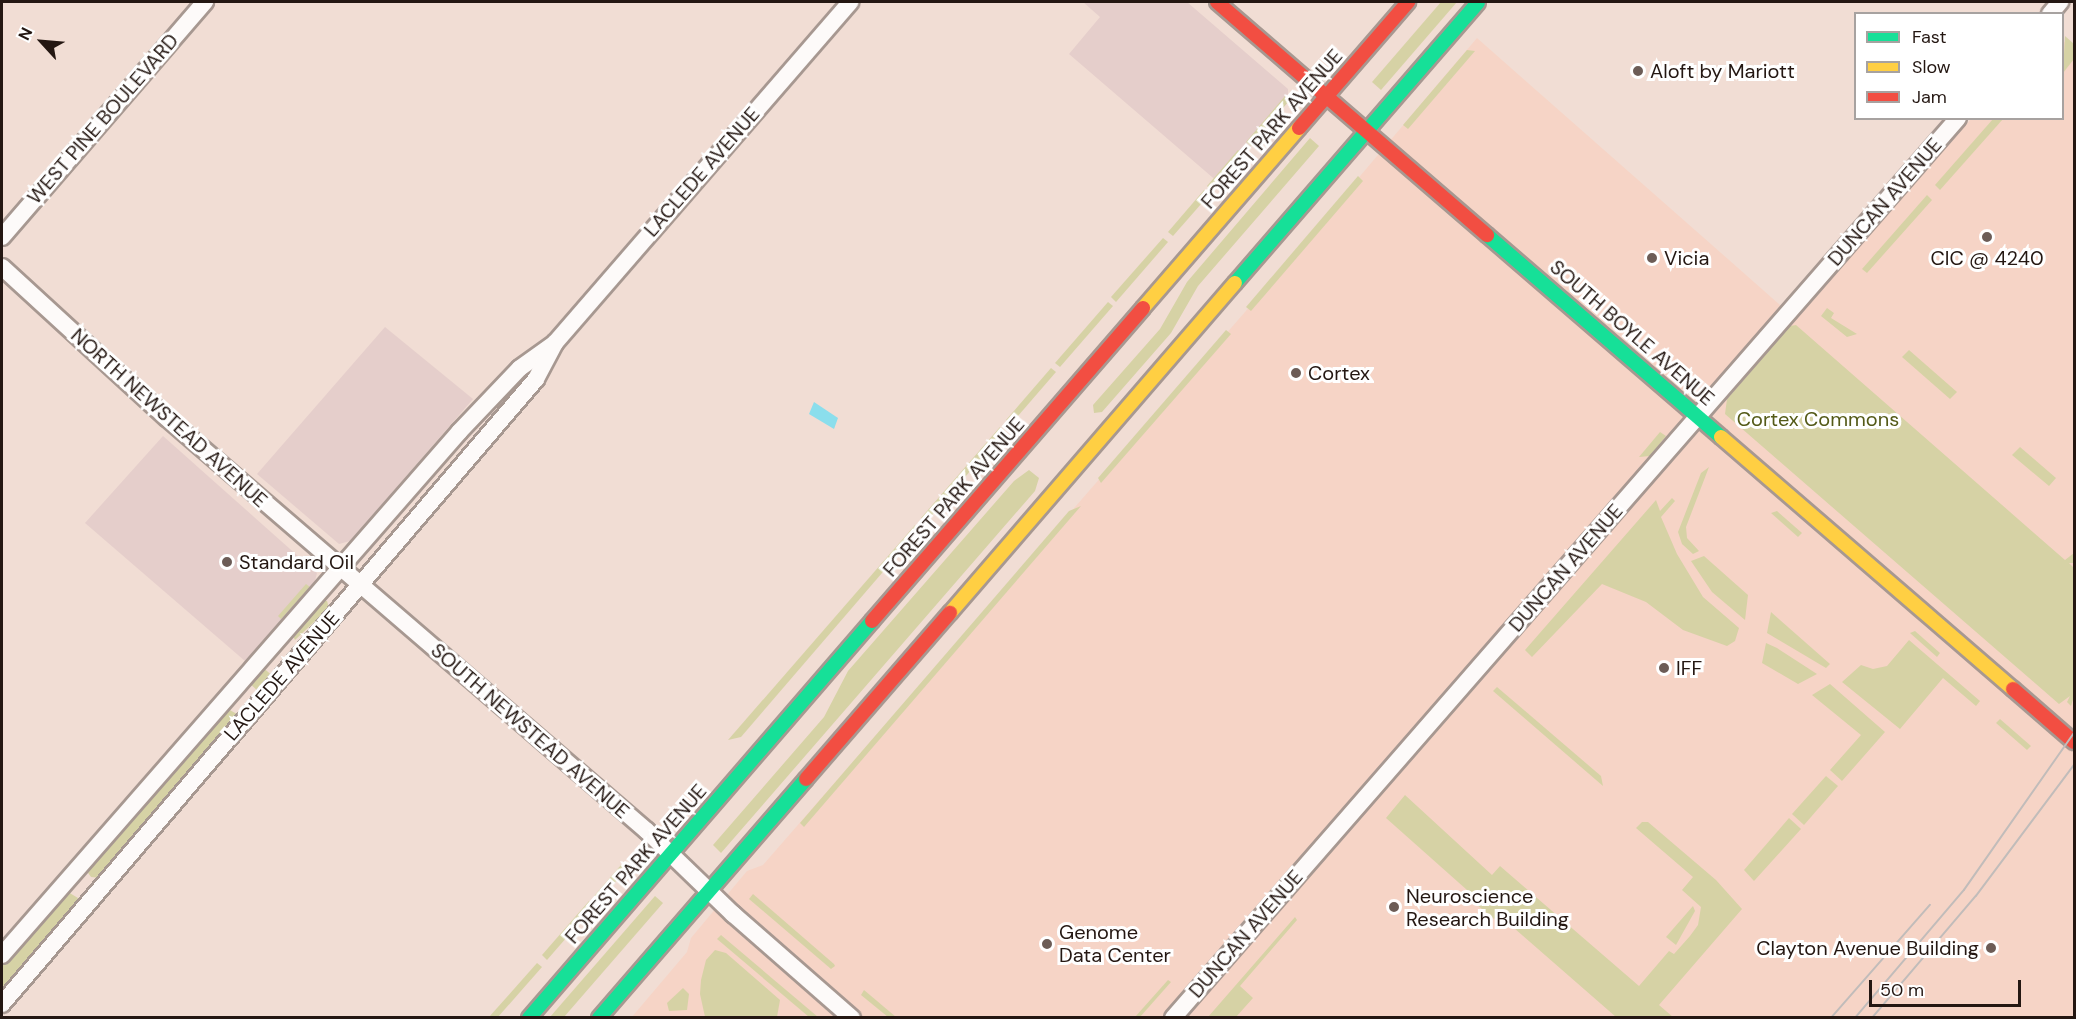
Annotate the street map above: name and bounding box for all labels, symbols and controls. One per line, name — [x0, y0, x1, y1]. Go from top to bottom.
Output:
north arrow — [12, 12, 72, 72]
legend — [1854, 12, 2064, 120]
text: Fast — [1912, 25, 1947, 49]
street label: WEST PINE BOULEVARD — [22, 29, 184, 209]
street label: FOREST PARK AVENUE — [1196, 44, 1348, 214]
text: Slow — [1912, 55, 1951, 79]
place label: Aloft by Mariott — [1650, 59, 1795, 83]
marker: Aloft by Mariott — [1631, 64, 1645, 78]
text: Jam — [1912, 85, 1947, 109]
street label: LACLEDE AVENUE — [639, 102, 765, 242]
street label: DUNCAN AVENUE — [1823, 133, 1947, 271]
marker: CIC @ 4240 — [1980, 230, 1994, 244]
place label: Vicia — [1664, 246, 1709, 270]
place label: CIC @ 4240 — [1930, 246, 2044, 270]
marker: Vicia — [1645, 251, 1659, 265]
street label: SOUTH BOYLE AVENUE — [1545, 255, 1719, 411]
street label: NORTH NEWSTEAD AVENUE — [66, 323, 272, 513]
place label: Cortex — [1308, 361, 1370, 385]
marker: Cortex — [1289, 366, 1303, 380]
park label: Cortex Commons — [1737, 407, 1899, 431]
street label: FOREST PARK AVENUE — [878, 412, 1030, 582]
street label: DUNCAN AVENUE — [1504, 499, 1628, 637]
place label: Standard Oil — [239, 550, 354, 574]
marker: Standard Oil — [220, 555, 234, 569]
street label: LACLEDE AVENUE — [219, 606, 345, 746]
street label: SOUTH NEWSTEAD AVENUE — [426, 638, 634, 824]
place label: IFF — [1676, 656, 1702, 680]
marker: IFF — [1657, 661, 1671, 675]
street label: FOREST PARK AVENUE — [560, 779, 712, 949]
street label: DUNCAN AVENUE — [1184, 865, 1308, 1003]
place label: Neuroscience Research Building — [1406, 884, 1569, 931]
marker: Neuroscience Research Building — [1387, 900, 1401, 914]
place label: Genome Data Center — [1059, 921, 1171, 968]
place label: Clayton Avenue Building — [1756, 936, 1979, 960]
marker: Genome Data Center — [1040, 937, 1054, 951]
marker: Clayton Avenue Building — [1984, 941, 1998, 955]
scale bar — [1872, 968, 2024, 1006]
text: 50 m — [1880, 978, 1924, 1002]

